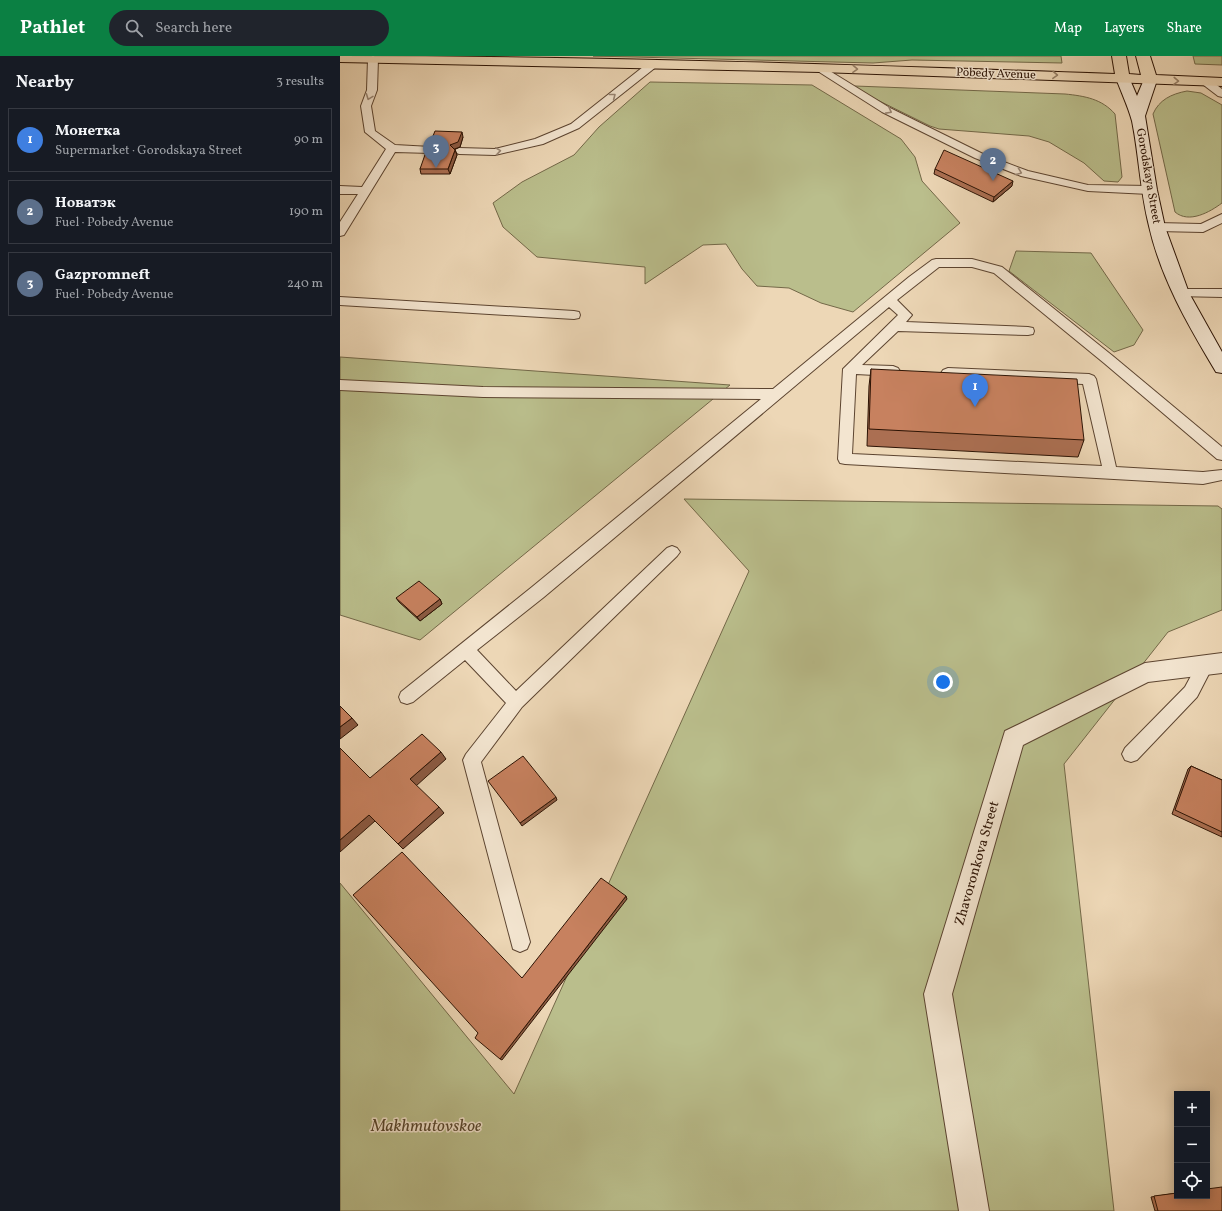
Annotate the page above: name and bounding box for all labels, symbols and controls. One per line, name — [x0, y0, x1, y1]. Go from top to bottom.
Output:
search box — [109, 10, 389, 46]
text: Pathlet — [20, 15, 85, 41]
icon: search — [123, 17, 145, 39]
text: Search here — [155, 18, 232, 39]
text: Map — [1054, 19, 1082, 38]
text: Layers — [1104, 19, 1144, 38]
text: Share — [1166, 19, 1202, 38]
one-way arrow — [852, 65, 858, 73]
street label: Pobedy Avenue — [956, 65, 1036, 83]
text: Nearby — [16, 71, 74, 94]
one-way arrow — [1052, 71, 1058, 79]
text: 3 results — [276, 73, 324, 91]
one-way arrow — [1173, 77, 1179, 85]
one-way arrow — [366, 93, 374, 100]
one-way arrow — [609, 94, 616, 101]
one-way arrow — [885, 106, 892, 114]
text: Монетка — [55, 121, 120, 142]
street label: Gorodskaya Street — [1132, 127, 1164, 225]
text: 1 — [27, 131, 33, 149]
text: 90 m — [294, 131, 323, 149]
pin: 3 — [423, 135, 449, 168]
text: Supermarket · Gorodskaya Street — [55, 142, 242, 160]
one-way arrow — [495, 147, 501, 156]
pin: 2 — [980, 148, 1006, 181]
one-way arrow — [1016, 167, 1023, 175]
text: Новатэк — [55, 193, 116, 214]
text: 2 — [27, 203, 33, 221]
text: 190 m — [289, 203, 323, 221]
text: Fuel · Pobedy Avenue — [55, 214, 173, 232]
text: Gazpromneft — [55, 265, 150, 286]
text: 3 — [27, 275, 33, 293]
text: 240 m — [287, 275, 323, 293]
text: Fuel · Pobedy Avenue — [55, 286, 173, 304]
pin: 1 — [962, 374, 988, 407]
your location — [933, 672, 953, 692]
street label: Zhavoronkova Street — [951, 799, 1004, 928]
map controls — [1174, 1091, 1210, 1199]
button: + — [1174, 1091, 1210, 1127]
park label: Makhmutovskoe — [370, 1115, 482, 1138]
button: − — [1174, 1127, 1210, 1163]
button: locate — [1174, 1163, 1210, 1199]

